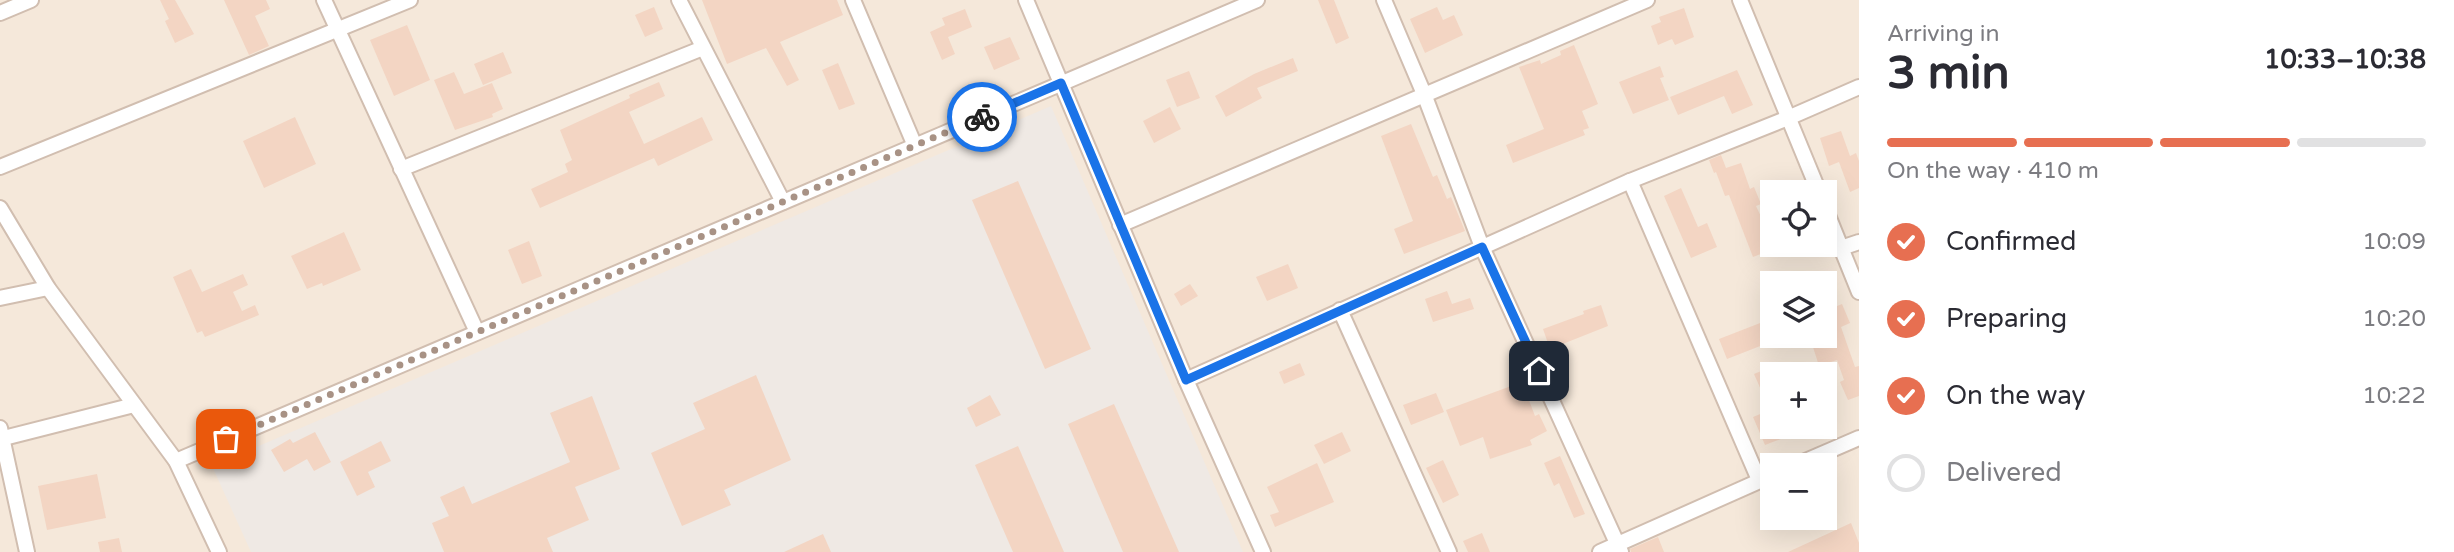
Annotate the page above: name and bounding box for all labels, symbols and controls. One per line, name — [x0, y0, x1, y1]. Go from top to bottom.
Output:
text: Arriving in — [1887, 20, 2000, 48]
text: 10:33–10:38 — [2264, 44, 2426, 75]
text: 3 min — [1887, 46, 2010, 101]
courier — [947, 82, 1017, 152]
icon: bike — [963, 98, 1001, 136]
text: On the way · 410 m — [1887, 157, 2099, 185]
map controls — [1760, 180, 1837, 530]
button: locate — [1760, 180, 1837, 257]
icon: check — [1887, 223, 1925, 261]
text: Confirmed — [1946, 226, 2076, 257]
text: 10:09 — [2362, 228, 2426, 256]
button: layers — [1760, 271, 1837, 348]
icon: check — [1887, 300, 1925, 338]
text: Preparing — [1946, 303, 2067, 334]
text: 10:20 — [2362, 305, 2426, 333]
pin — [1509, 341, 1569, 401]
icon: home — [1520, 352, 1558, 390]
button: + — [1760, 362, 1837, 439]
icon: check — [1887, 377, 1925, 415]
text: On the way — [1946, 380, 2086, 411]
text: 10:22 — [2362, 382, 2426, 410]
pin — [196, 409, 256, 469]
icon: bag — [207, 420, 245, 458]
button: − — [1760, 453, 1837, 530]
text: Delivered — [1946, 457, 2062, 488]

